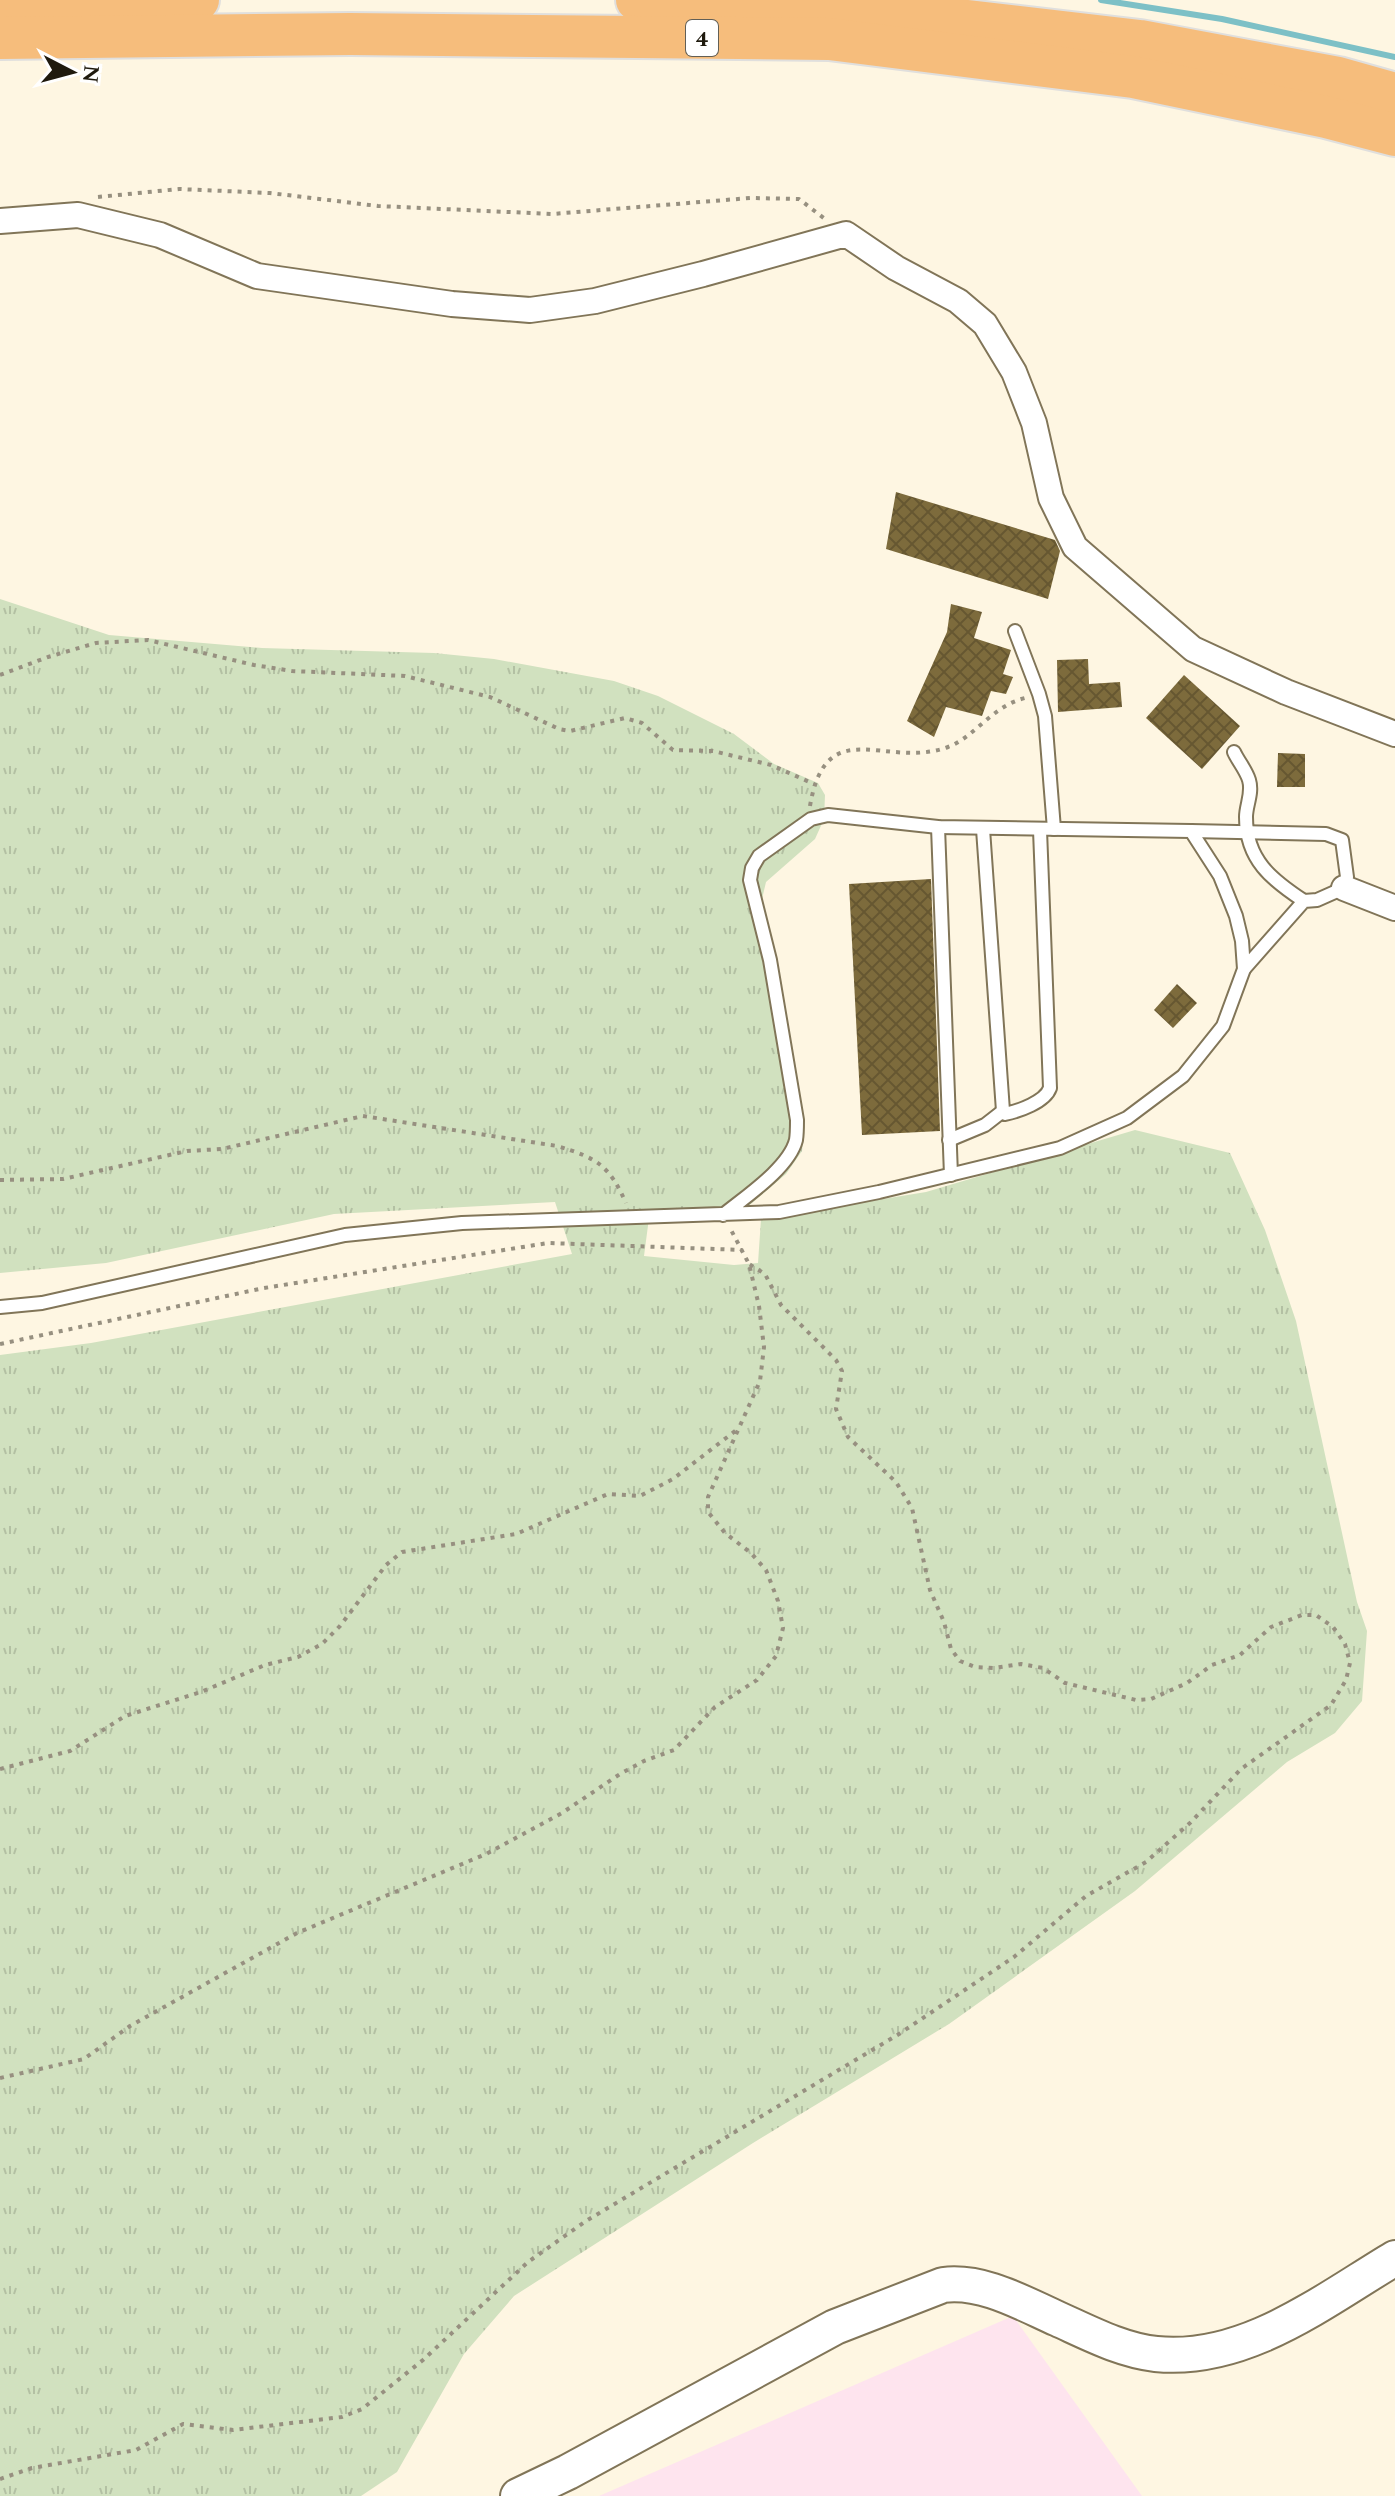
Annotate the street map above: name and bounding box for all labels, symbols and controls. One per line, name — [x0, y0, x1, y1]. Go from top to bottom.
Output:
road number: 4 — [686, 20, 718, 56]
north arrow — [32, 32, 112, 112]
text: N — [73, 63, 108, 85]

